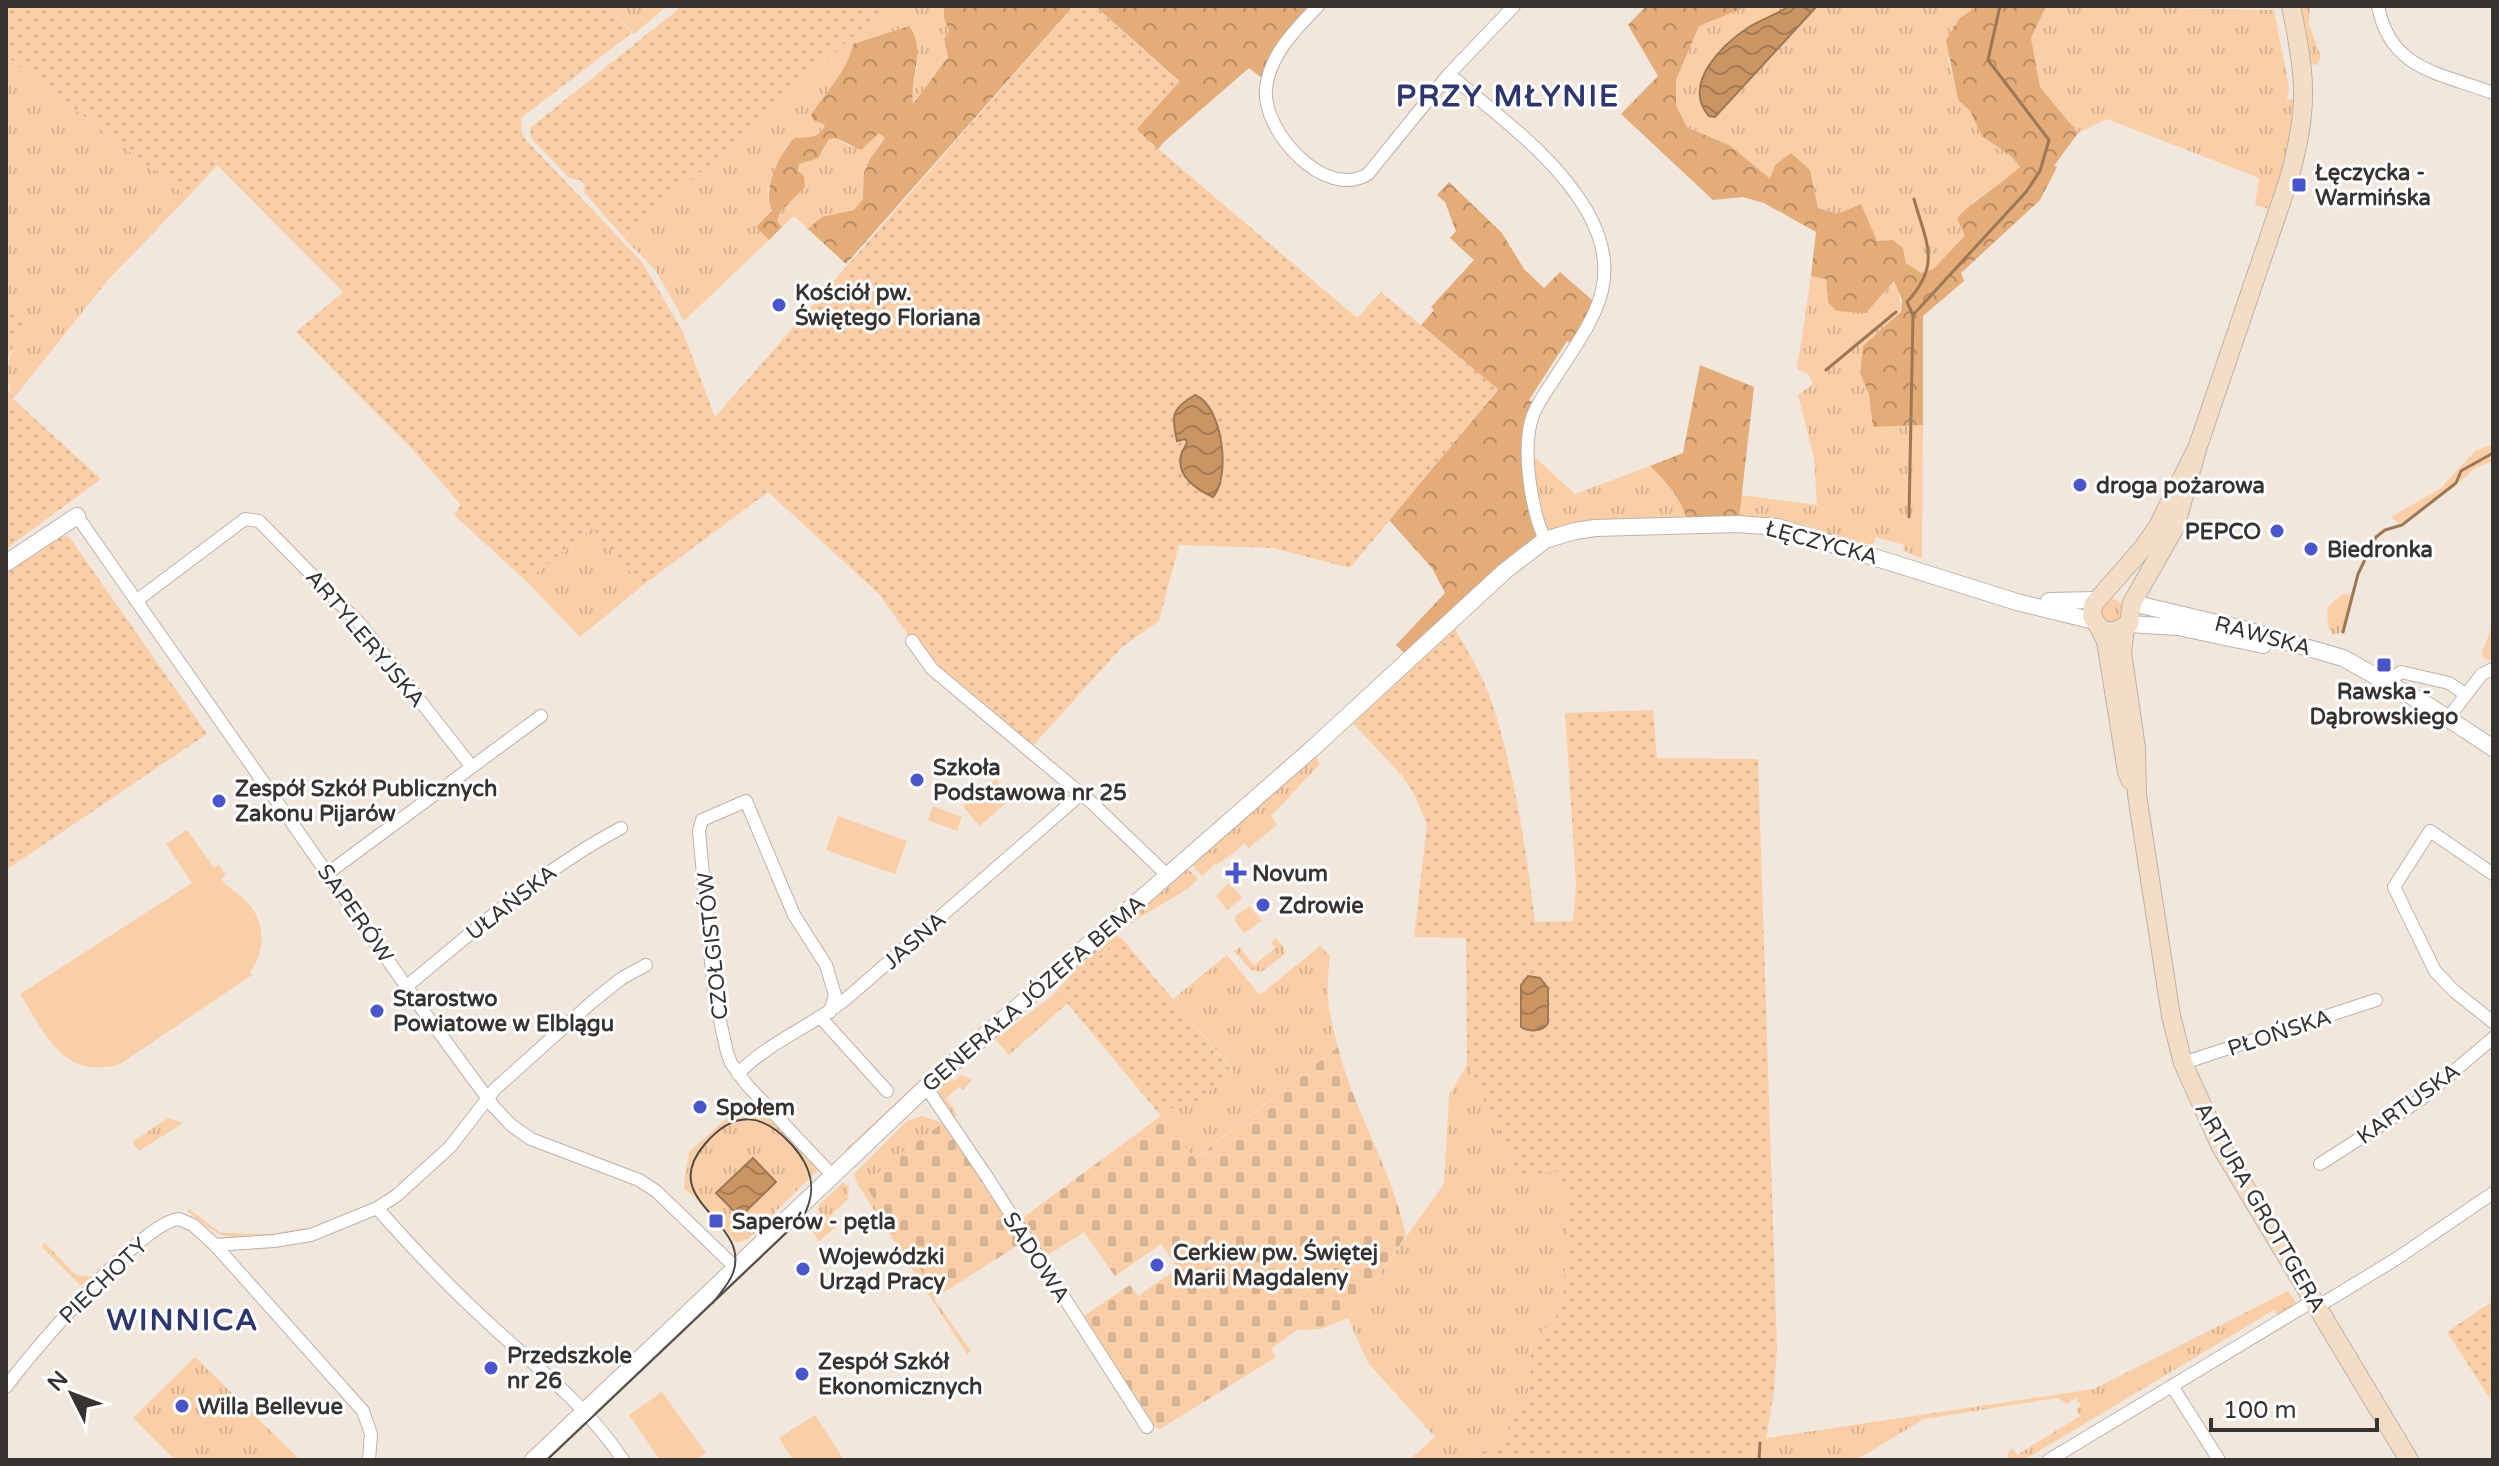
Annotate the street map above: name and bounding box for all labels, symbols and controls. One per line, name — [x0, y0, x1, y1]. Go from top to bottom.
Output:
district label: PRZY MŁYNIE — [1396, 78, 1620, 115]
place label: Łęczycka - Warmińska — [2315, 160, 2431, 211]
marker: Łęczycka - Warmińska — [2290, 176, 2308, 194]
place label: Kościół pw. Świętego Floriana — [795, 280, 981, 331]
marker: Kościół pw. Świętego Floriana — [770, 296, 788, 314]
place label: droga pożarowa — [2096, 473, 2265, 499]
marker: droga pożarowa — [2071, 476, 2089, 494]
street label: ŁĘCZYCKA — [1763, 515, 1881, 570]
place label: PEPCO — [2185, 519, 2261, 545]
marker: PEPCO — [2268, 522, 2286, 540]
place label: Biedronka — [2327, 537, 2433, 563]
marker: Biedronka — [2302, 540, 2320, 558]
street label: ARTYLERYJSKA — [300, 565, 430, 713]
street label: RAWSKA — [2212, 611, 2314, 661]
marker: Rawska - Dąbrowskiego — [2375, 656, 2393, 674]
place label: Rawska - Dąbrowskiego — [2310, 679, 2458, 730]
place label: Szkoła Podstawowa nr 25 — [933, 755, 1127, 806]
marker: Szkoła Podstawowa nr 25 — [908, 771, 926, 789]
place label: Zespół Szkół Publicznych Zakonu Pijarów — [235, 776, 497, 827]
marker: Zespół Szkół Publicznych Zakonu Pijarów — [210, 792, 228, 810]
street label: SAPERÓW — [312, 859, 400, 968]
street label: UŁAŃSKA — [461, 859, 562, 946]
place label: Novum — [1252, 861, 1328, 887]
marker: Novum — [1227, 864, 1245, 882]
street label: CZOŁGISTÓW — [691, 871, 734, 1021]
street label: GENERAŁA JÓZEFA BEMA — [916, 889, 1150, 1098]
place label: Zdrowie — [1279, 893, 1364, 919]
marker: Zdrowie — [1254, 896, 1272, 914]
street label: JASNA — [878, 907, 951, 975]
place label: Starostwo Powiatowe w Elblągu — [393, 986, 614, 1037]
marker: Starostwo Powiatowe w Elblągu — [368, 1002, 386, 1020]
street label: PŁOŃSKA — [2224, 1003, 2334, 1062]
street label: KARTUSKA — [2352, 1058, 2465, 1150]
place label: Społem — [716, 1095, 795, 1121]
marker: Społem — [691, 1098, 709, 1116]
street label: ARTURA GROTTGERA — [2189, 1098, 2331, 1317]
street label: SADOWA — [997, 1207, 1075, 1308]
place label: Saperów - pętla — [732, 1209, 896, 1235]
marker: Saperów - pętla — [707, 1212, 725, 1230]
street label: PIECHOTY — [54, 1232, 153, 1329]
place label: Cerkiew pw. Świętej Marii Magdaleny — [1173, 1238, 1378, 1291]
place label: Wojewódzki Urząd Pracy — [819, 1244, 946, 1295]
marker: Cerkiew pw. Świętej Marii Magdaleny — [1148, 1256, 1166, 1274]
marker: Wojewódzki Urząd Pracy — [794, 1260, 812, 1278]
district label: WINNICA — [107, 1302, 259, 1339]
place label: Przedszkole nr 26 — [507, 1343, 632, 1394]
place label: Zespół Szkół Ekonomicznych — [818, 1349, 982, 1400]
north arrow — [32, 1354, 112, 1434]
marker: Przedszkole nr 26 — [482, 1359, 500, 1377]
marker: Zespół Szkół Ekonomicznych — [793, 1365, 811, 1383]
text: N — [42, 1366, 73, 1397]
scale bar — [2211, 1382, 2377, 1432]
place label: Willa Bellevue — [198, 1394, 343, 1420]
text: 100 m — [2223, 1396, 2297, 1425]
marker: Willa Bellevue — [173, 1397, 191, 1415]

